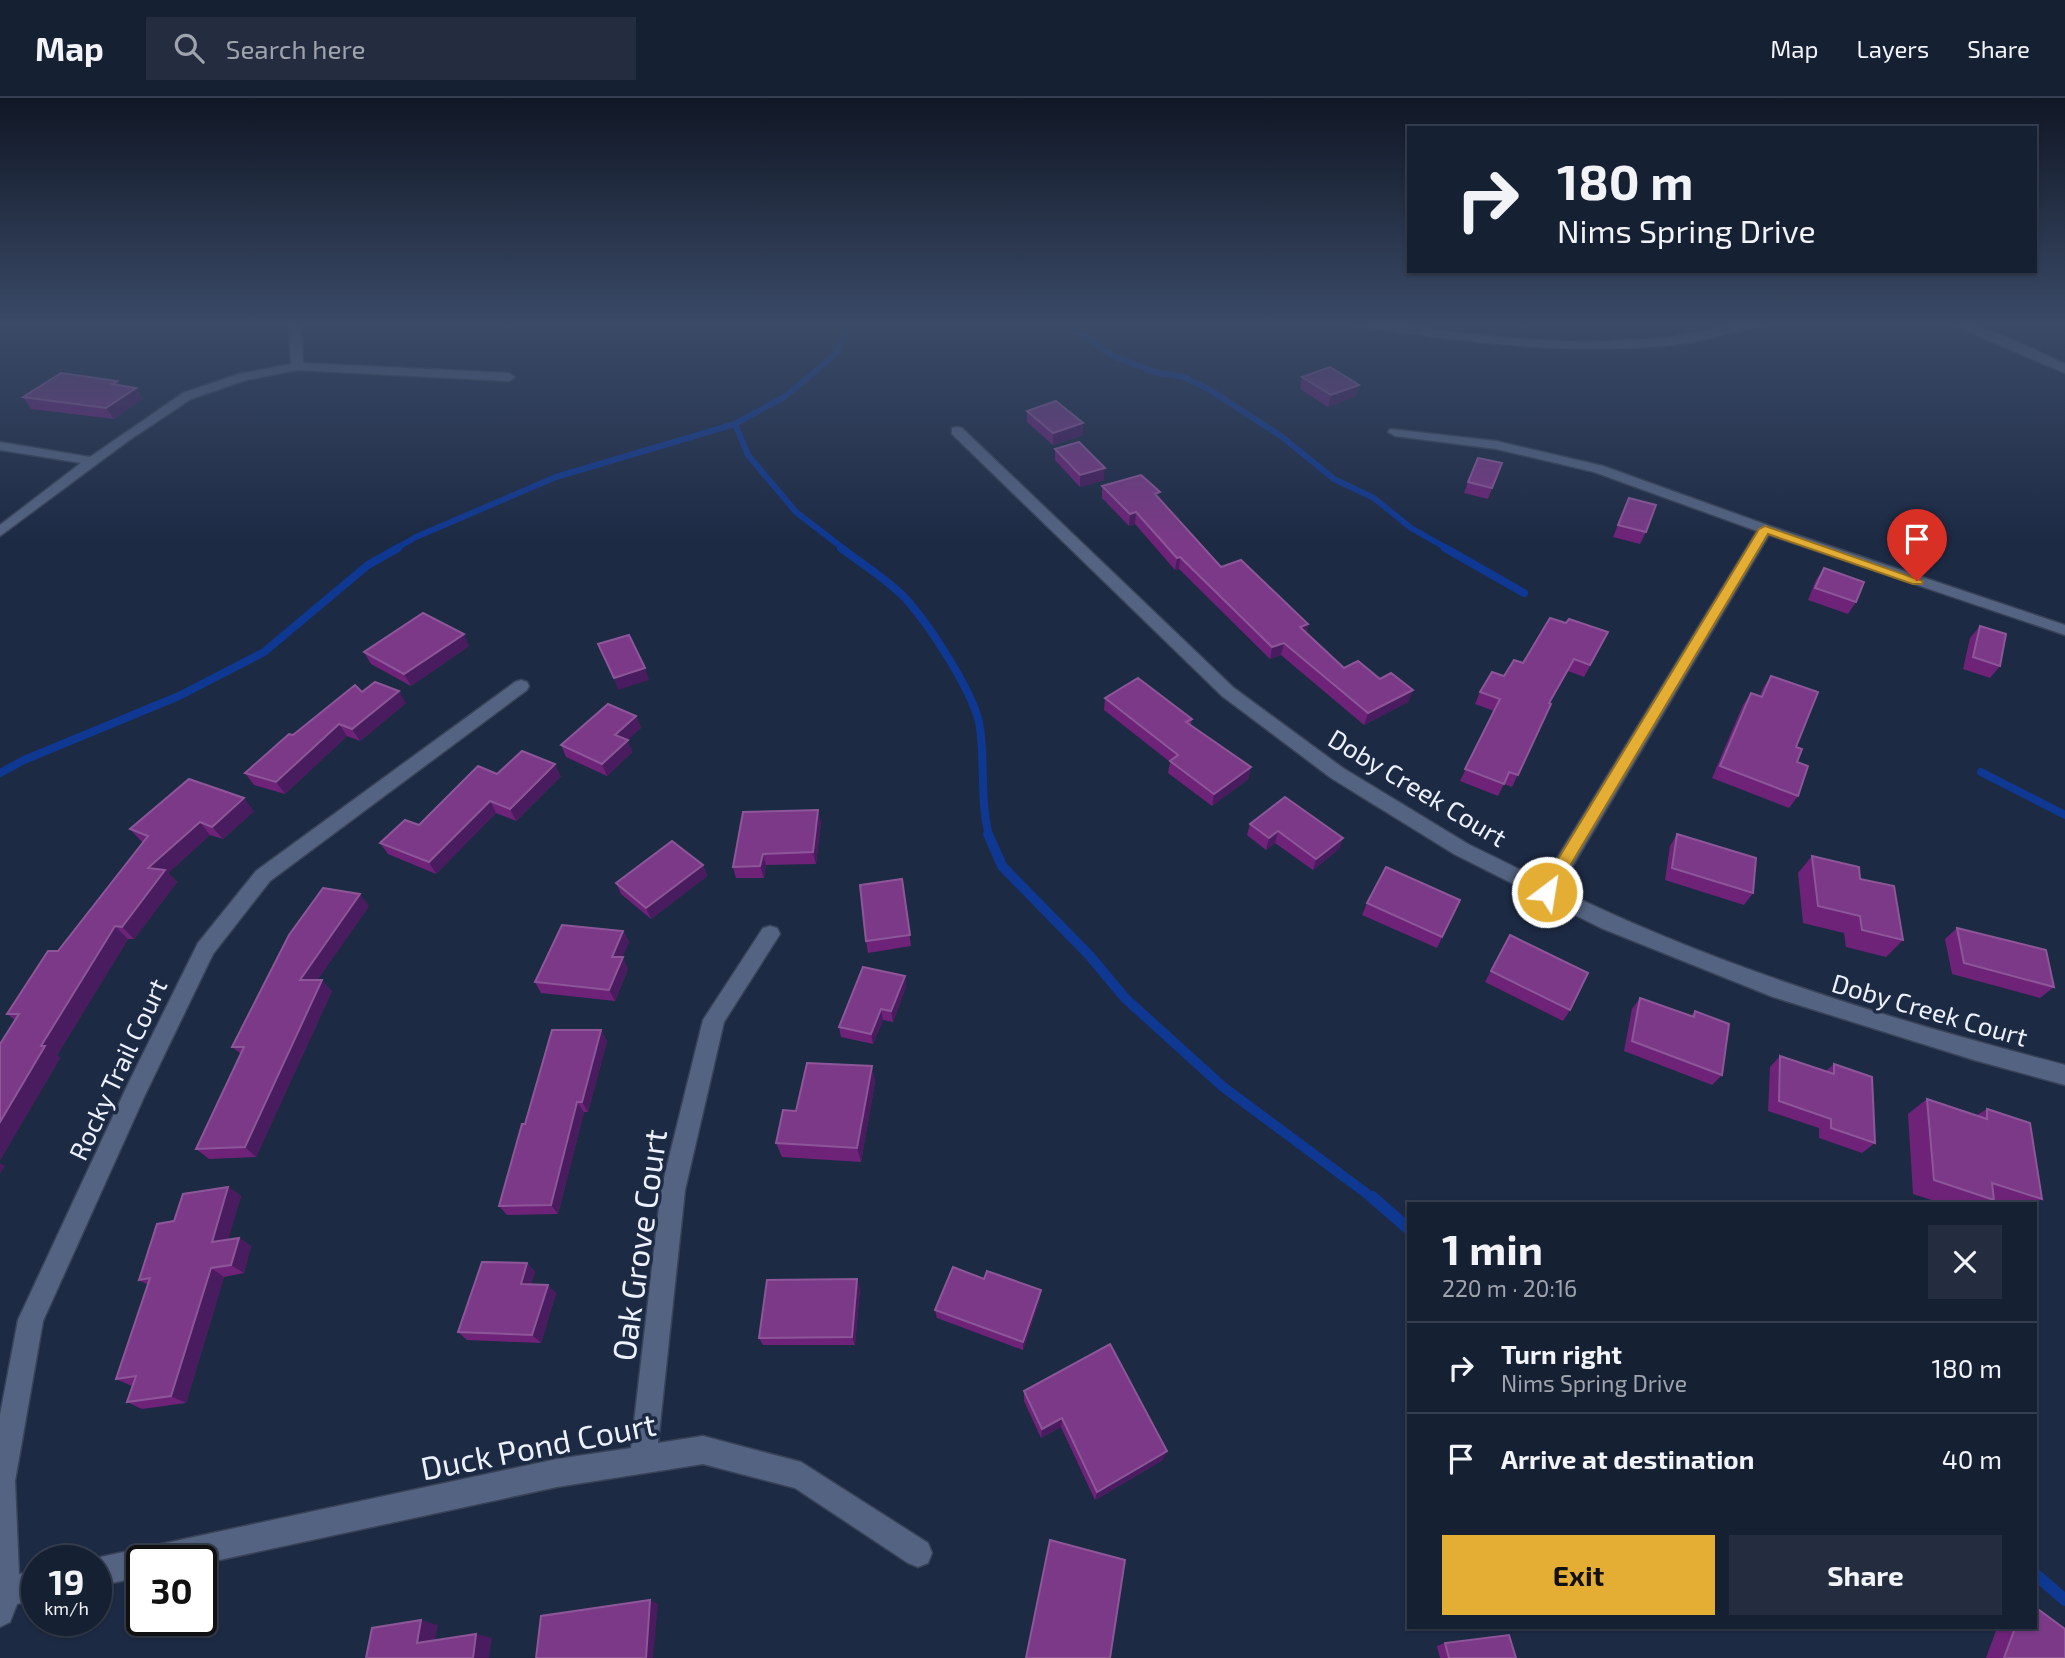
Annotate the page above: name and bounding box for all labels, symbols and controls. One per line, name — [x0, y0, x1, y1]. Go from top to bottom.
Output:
search box — [146, 17, 636, 80]
text: Map — [35, 28, 104, 68]
icon: search — [170, 29, 208, 67]
text: Search here — [226, 33, 365, 64]
text: Map — [1770, 34, 1818, 63]
text: Layers — [1856, 34, 1929, 63]
text: Share — [1967, 34, 2030, 63]
text: 180 m — [1557, 151, 1693, 210]
icon: right — [1442, 154, 1533, 245]
text: Nims Spring Drive — [1557, 211, 1816, 249]
pin — [1887, 509, 1947, 581]
icon: arrive — [1898, 520, 1936, 558]
street label: Doby Creek Court — [1323, 722, 1513, 852]
position arrow — [1510, 855, 1584, 929]
street label: Doby Creek Court — [1829, 966, 2031, 1052]
street label: Rocky Trail Court — [61, 973, 173, 1165]
street label: Oak Grove Court — [603, 1127, 673, 1363]
text: 1 min — [1442, 1223, 1543, 1273]
button: close — [1928, 1225, 2002, 1299]
text: 220 m · 20:16 — [1442, 1274, 1577, 1302]
text: Turn right — [1501, 1338, 1622, 1369]
icon: right — [1442, 1349, 1480, 1387]
text: 180 m — [1932, 1352, 2002, 1383]
text: Nims Spring Drive — [1501, 1369, 1687, 1397]
street label: Duck Pond Court — [417, 1404, 659, 1486]
icon: arrive — [1442, 1440, 1480, 1478]
text: Arrive at destination — [1501, 1443, 1754, 1474]
text: 40 m — [1942, 1443, 2002, 1474]
button: Exit — [1442, 1535, 1715, 1615]
button: Share — [1729, 1535, 2002, 1615]
speed limit sign: 30 — [126, 1545, 217, 1636]
text: 19 — [49, 1560, 84, 1602]
text: km/h — [44, 1597, 89, 1619]

